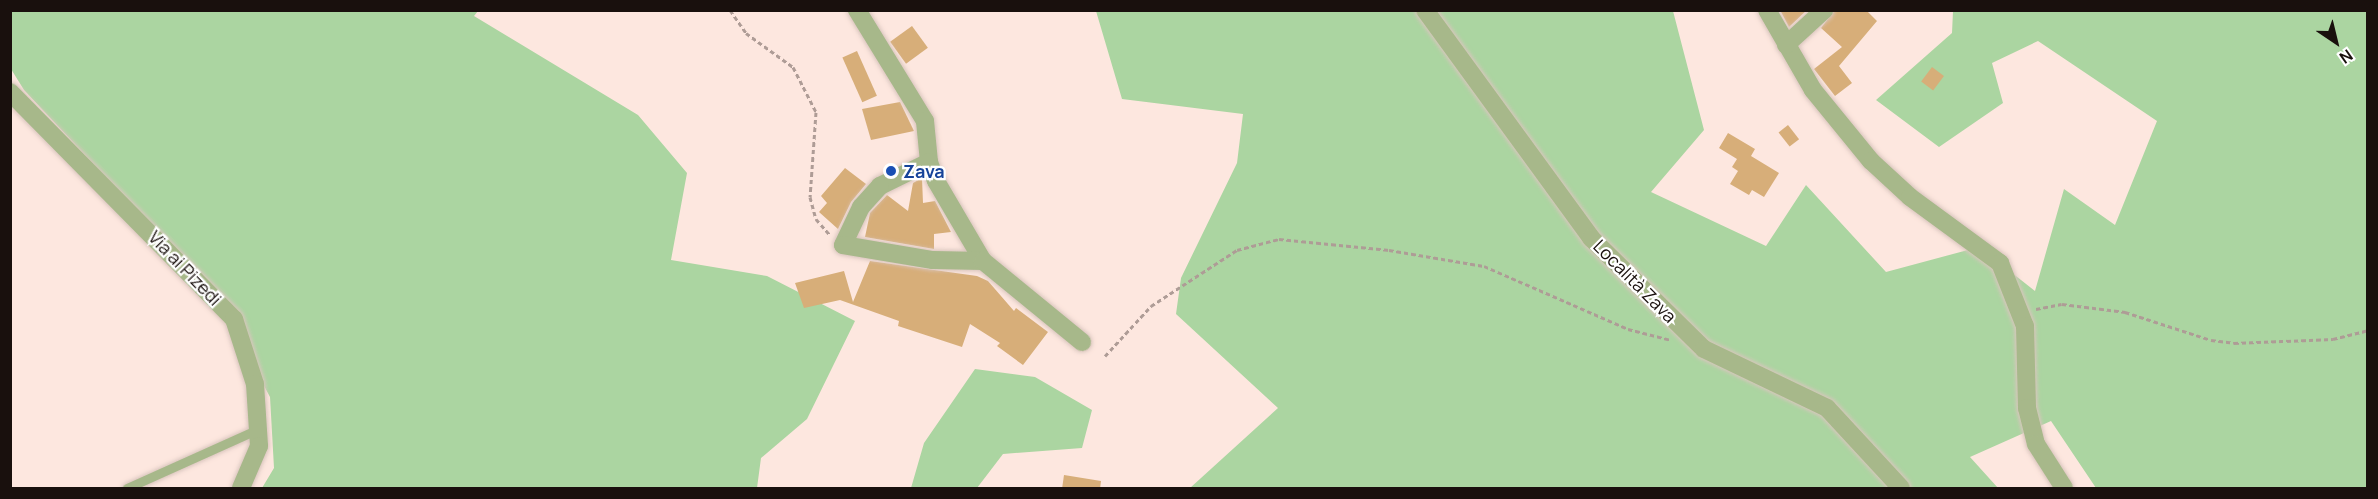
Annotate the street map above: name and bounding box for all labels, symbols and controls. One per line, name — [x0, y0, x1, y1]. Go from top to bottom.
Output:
north arrow — [2306, 12, 2366, 72]
text: N — [2335, 44, 2357, 69]
place label: Zava — [903, 160, 945, 182]
marker: Zava — [884, 164, 898, 178]
street label: Via ai Pizedi — [144, 226, 226, 310]
street label: Località Zava — [1589, 235, 1681, 327]

